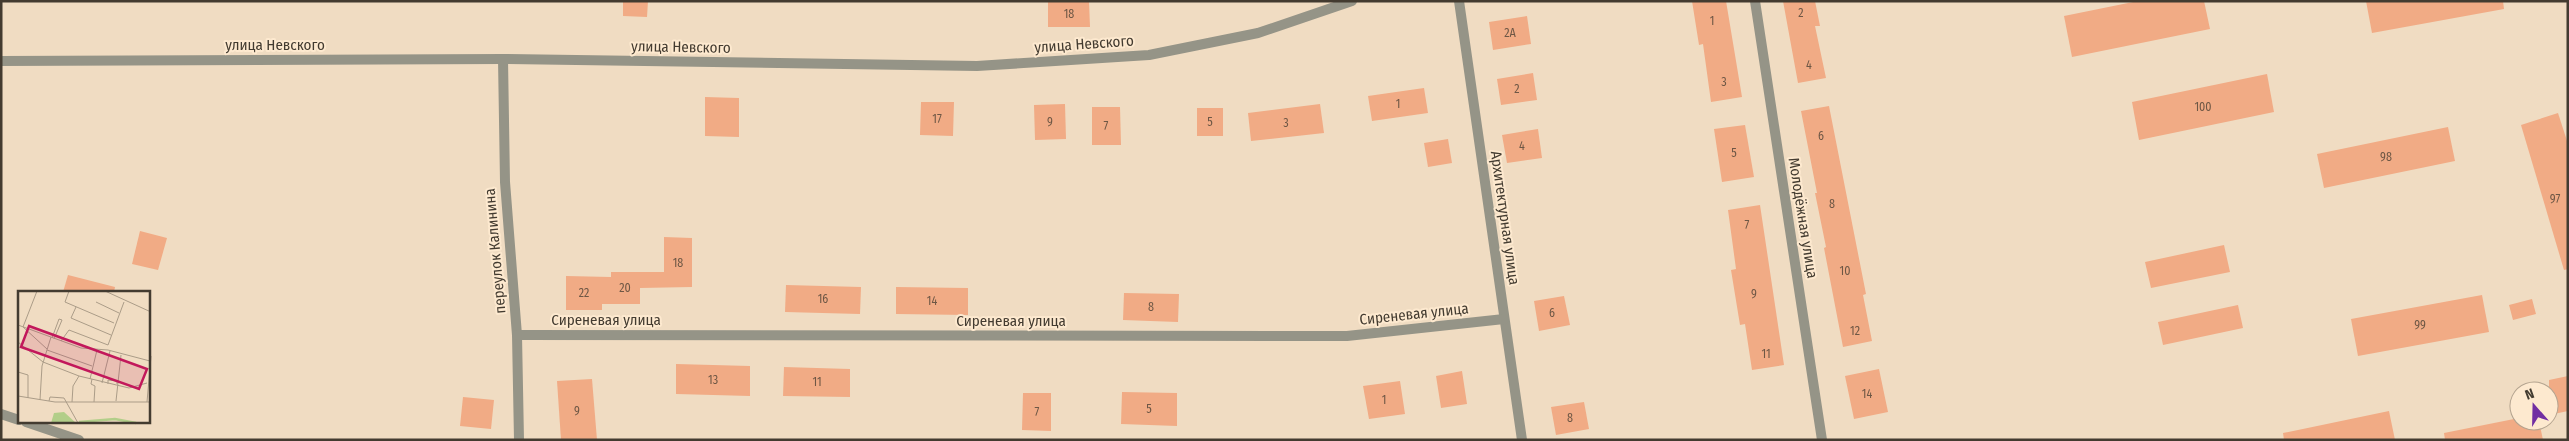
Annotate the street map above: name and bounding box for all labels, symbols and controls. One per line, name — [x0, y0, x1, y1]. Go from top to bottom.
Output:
house number: 2 — [1798, 6, 1804, 20]
house number: 18 — [1064, 7, 1074, 21]
house number: 1 — [1710, 14, 1714, 28]
house number: 2А — [1504, 26, 1516, 40]
street label: улица Невского — [1034, 32, 1134, 56]
street label: улица Невского — [225, 36, 325, 54]
street label: улица Невского — [631, 37, 731, 57]
house number: 4 — [1806, 58, 1812, 72]
house number: 3 — [1721, 75, 1727, 89]
house number: 2 — [1514, 82, 1520, 96]
house number: 1 — [1396, 97, 1400, 111]
house number: 100 — [2194, 100, 2212, 114]
house number: 17 — [932, 112, 942, 126]
house number: 9 — [1047, 115, 1053, 129]
house number: 5 — [1207, 115, 1213, 129]
house number: 3 — [1283, 116, 1289, 130]
house number: 7 — [1104, 119, 1109, 133]
house number: 6 — [1818, 129, 1824, 143]
house number: 4 — [1519, 139, 1525, 153]
house number: 5 — [1731, 146, 1737, 160]
street label: Архитектурная улица — [1487, 150, 1523, 286]
house number: 98 — [2380, 150, 2392, 164]
street label: Молодёжная улица — [1785, 156, 1821, 280]
street label: переулок Калинина — [481, 188, 509, 314]
house number: 97 — [2550, 192, 2560, 206]
house number: 8 — [1829, 197, 1835, 211]
house number: 7 — [1745, 218, 1750, 232]
house number: 18 — [673, 256, 683, 270]
house number: 10 — [1840, 264, 1850, 278]
house number: 20 — [619, 281, 631, 295]
house number: 22 — [579, 286, 589, 300]
house number: 9 — [1751, 287, 1757, 301]
inset map — [18, 291, 150, 424]
house number: 16 — [818, 292, 828, 306]
house number: 14 — [927, 294, 937, 308]
street label: Сиреневая улица — [1359, 299, 1469, 329]
house number: 8 — [1148, 300, 1154, 314]
house number: 6 — [1549, 306, 1555, 320]
street label: Сиреневая улица — [551, 311, 661, 329]
street label: Сиреневая улица — [956, 312, 1066, 330]
house number: 99 — [2414, 318, 2426, 332]
house number: 12 — [1850, 324, 1860, 338]
house number: 11 — [1761, 347, 1771, 361]
house number: 13 — [708, 373, 718, 387]
house number: 11 — [812, 375, 822, 389]
north arrow — [2509, 381, 2559, 431]
text: N — [2523, 385, 2537, 404]
house number: 14 — [1862, 387, 1872, 401]
house number: 1 — [1382, 393, 1386, 407]
house number: 5 — [1146, 402, 1152, 416]
house number: 9 — [574, 404, 580, 418]
house number: 7 — [1035, 405, 1040, 419]
house number: 8 — [1567, 411, 1573, 425]

